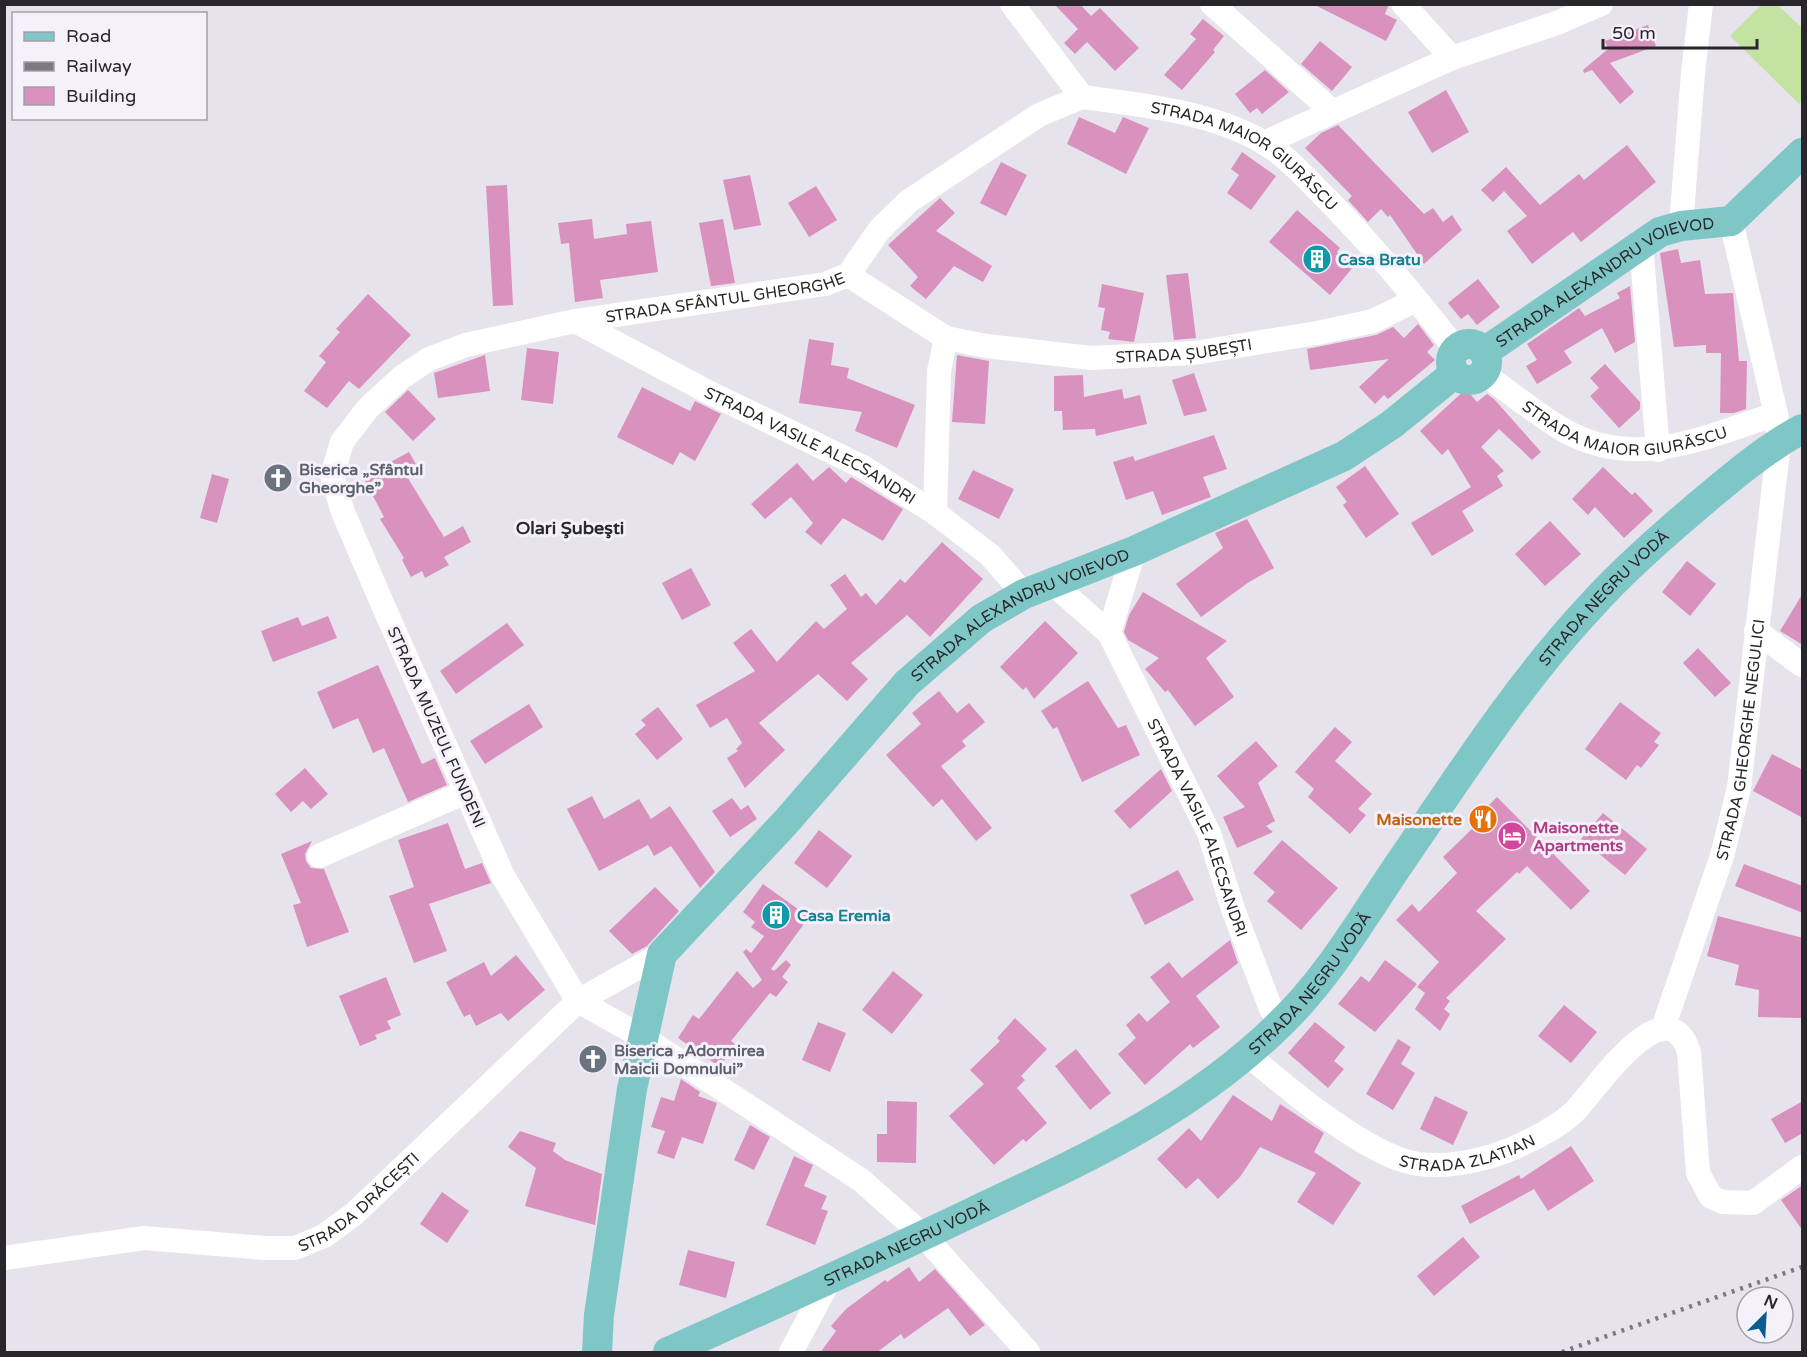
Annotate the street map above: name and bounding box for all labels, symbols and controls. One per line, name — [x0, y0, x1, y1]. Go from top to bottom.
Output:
legend — [12, 12, 207, 120]
scale bar — [1603, 12, 1758, 50]
text: 50 m — [1612, 22, 1656, 44]
text: Road — [66, 25, 111, 47]
text: Railway — [66, 55, 132, 77]
text: Building — [66, 85, 136, 107]
street label: STRADA MAIOR GIURĂSCU — [1149, 98, 1342, 215]
street label: STRADA ALEXANDRU VOIEVOD — [1492, 214, 1715, 352]
building icon: Casa Bratu — [1301, 243, 1333, 275]
place label: Casa Bratu — [1338, 250, 1421, 270]
street label: STRADA SFÂNTUL GHEORGHE — [604, 268, 848, 327]
street label: STRADA ȘUBEȘTI — [1115, 335, 1253, 368]
street label: STRADA VASILE ALECSANDRI — [701, 383, 919, 509]
street label: STRADA MAIOR GIURĂSCU — [1518, 396, 1730, 460]
place label: Biserica „Sfântul Gheorghe” — [299, 460, 423, 498]
church icon: Biserica „Sfântul Gheorghe” — [262, 462, 294, 494]
district label: Olari Şubeşti — [516, 517, 624, 539]
street label: STRADA NEGRU VODĂ — [1535, 526, 1674, 670]
street label: STRADA ALEXANDRU VOIEVOD — [907, 545, 1133, 686]
street label: STRADA GHEORGHE NEGULICI — [1712, 618, 1769, 863]
street label: STRADA MUZEUL FUNDENI — [383, 624, 490, 831]
street label: STRADA VASILE ALECSANDRI — [1142, 715, 1252, 940]
restaurant icon: Maisonette — [1467, 803, 1499, 835]
place label: Maisonette — [1376, 810, 1462, 830]
place label: Maisonette Apartments — [1533, 818, 1624, 856]
hotel icon: Maisonette Apartments — [1496, 820, 1528, 852]
building icon: Casa Eremia — [760, 899, 792, 931]
place label: Casa Eremia — [797, 906, 891, 926]
street label: STRADA NEGRU VODĂ — [1245, 908, 1376, 1059]
place label: Biserica „Adormirea Maicii Domnului” — [614, 1041, 765, 1079]
church icon: Biserica „Adormirea Maicii Domnului” — [577, 1043, 609, 1075]
street label: STRADA ZLATIAN — [1396, 1130, 1539, 1176]
street label: STRADA DRĂCEȘTI — [295, 1148, 424, 1257]
street label: STRADA NEGRU VODĂ — [821, 1197, 993, 1291]
north arrow — [1735, 1285, 1795, 1345]
text: N — [1761, 1290, 1781, 1314]

